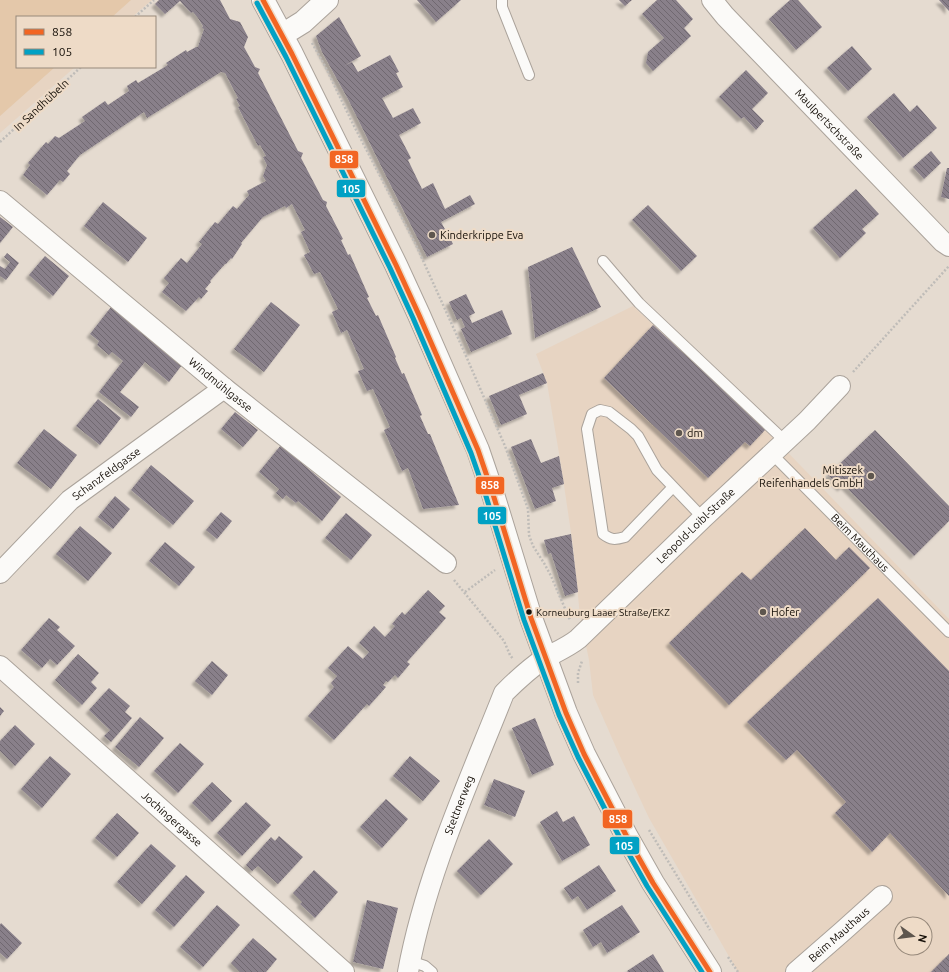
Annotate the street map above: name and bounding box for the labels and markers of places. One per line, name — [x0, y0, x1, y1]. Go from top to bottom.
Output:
place label: Kinderkrippe Eva — [440, 229, 523, 241]
marker: Kinderkrippe Eva — [427, 230, 437, 240]
place label: dm — [687, 427, 703, 439]
marker: dm — [674, 428, 684, 438]
place label: Mitiszek Reifenhandels GmbH — [759, 464, 863, 489]
marker: Mitiszek Reifenhandels GmbH — [866, 471, 876, 481]
place label: Hofer — [771, 606, 800, 618]
marker: Korneuburg Laaer Straße/EKZ — [524, 607, 534, 617]
place label: Korneuburg Laaer Straße/EKZ — [536, 607, 670, 618]
marker: Hofer — [758, 607, 768, 617]

